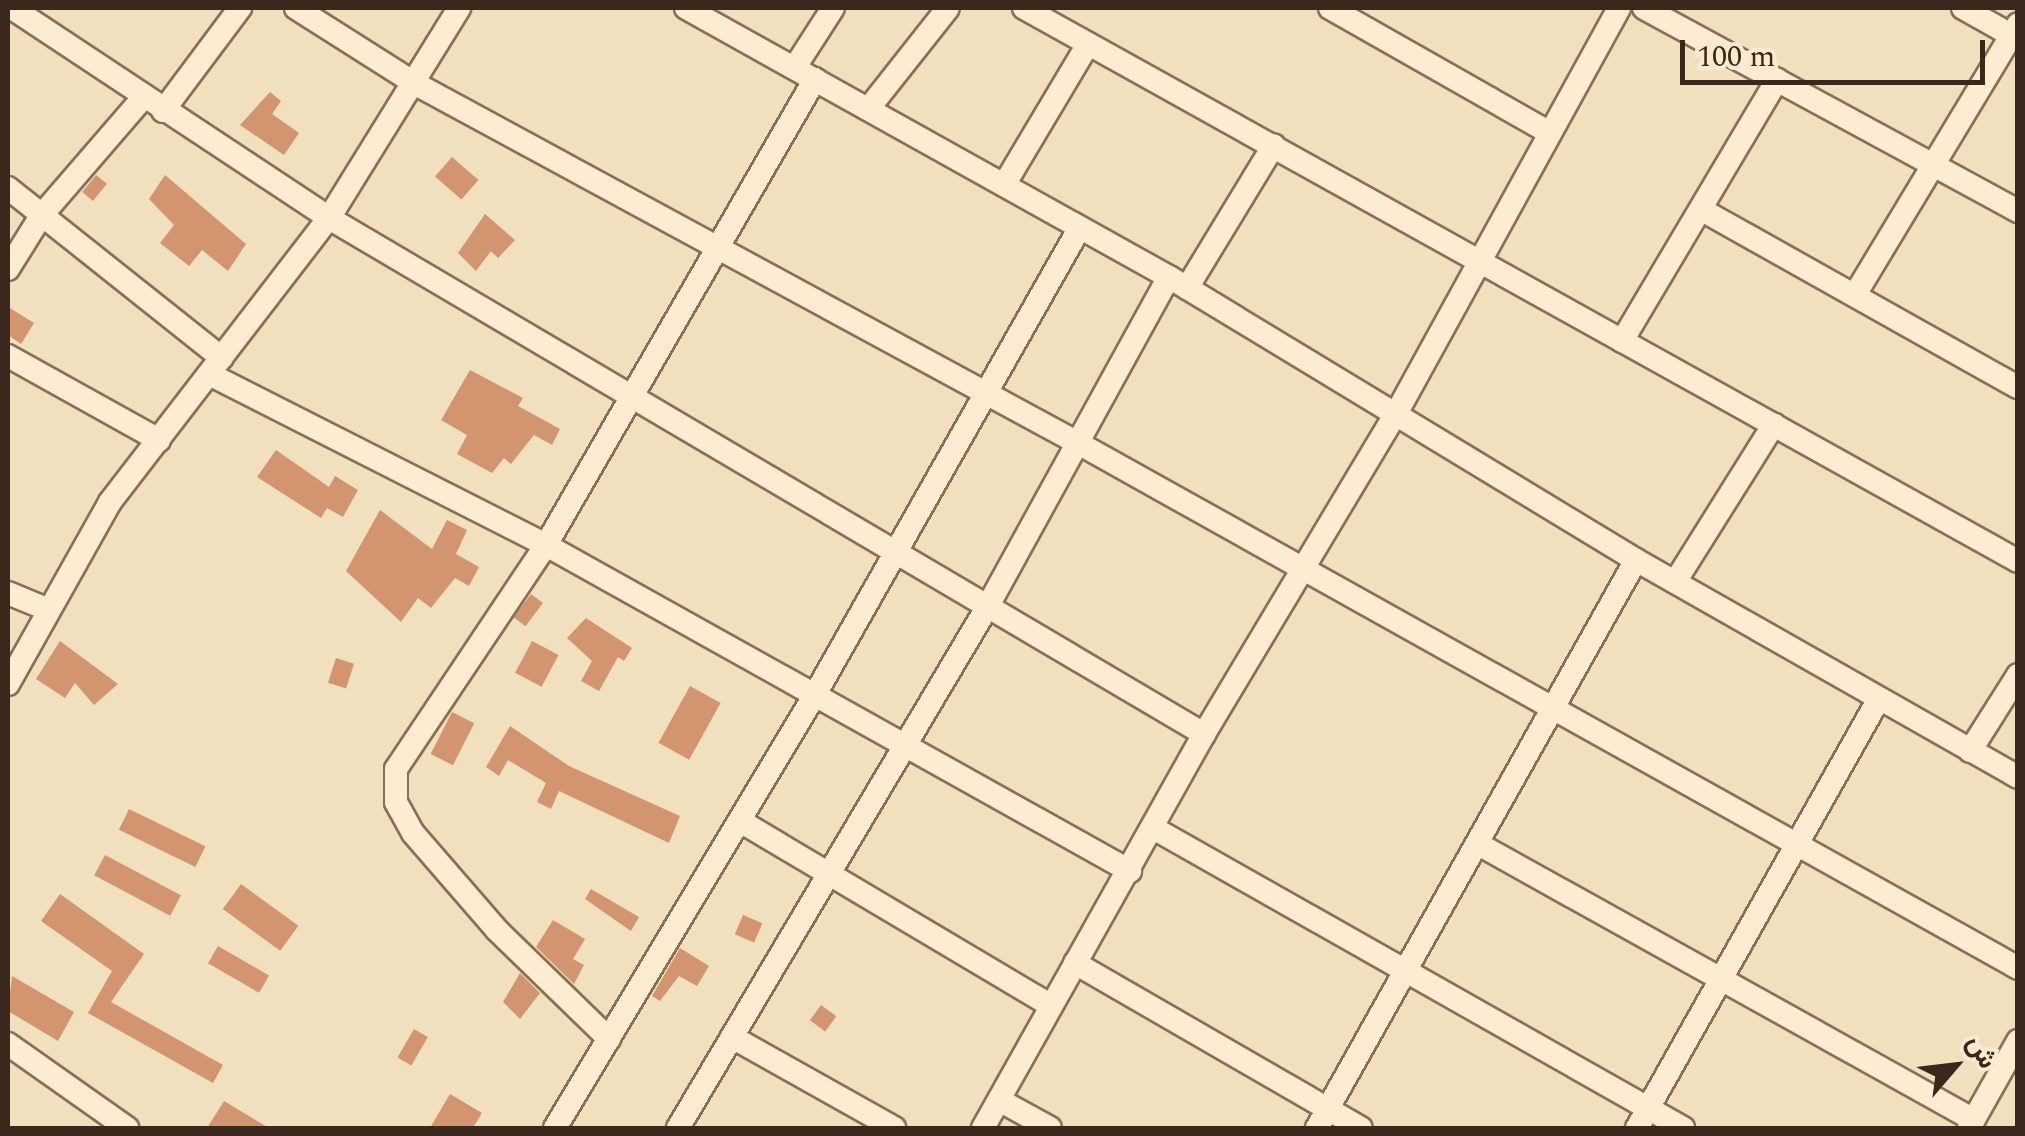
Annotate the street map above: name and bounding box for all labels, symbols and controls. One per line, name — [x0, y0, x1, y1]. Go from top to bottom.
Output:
scale bar — [1685, 20, 1990, 82]
text: 100 m — [1697, 34, 1775, 80]
north arrow — [1905, 1016, 2005, 1116]
text: ش — [1955, 1027, 2009, 1077]

